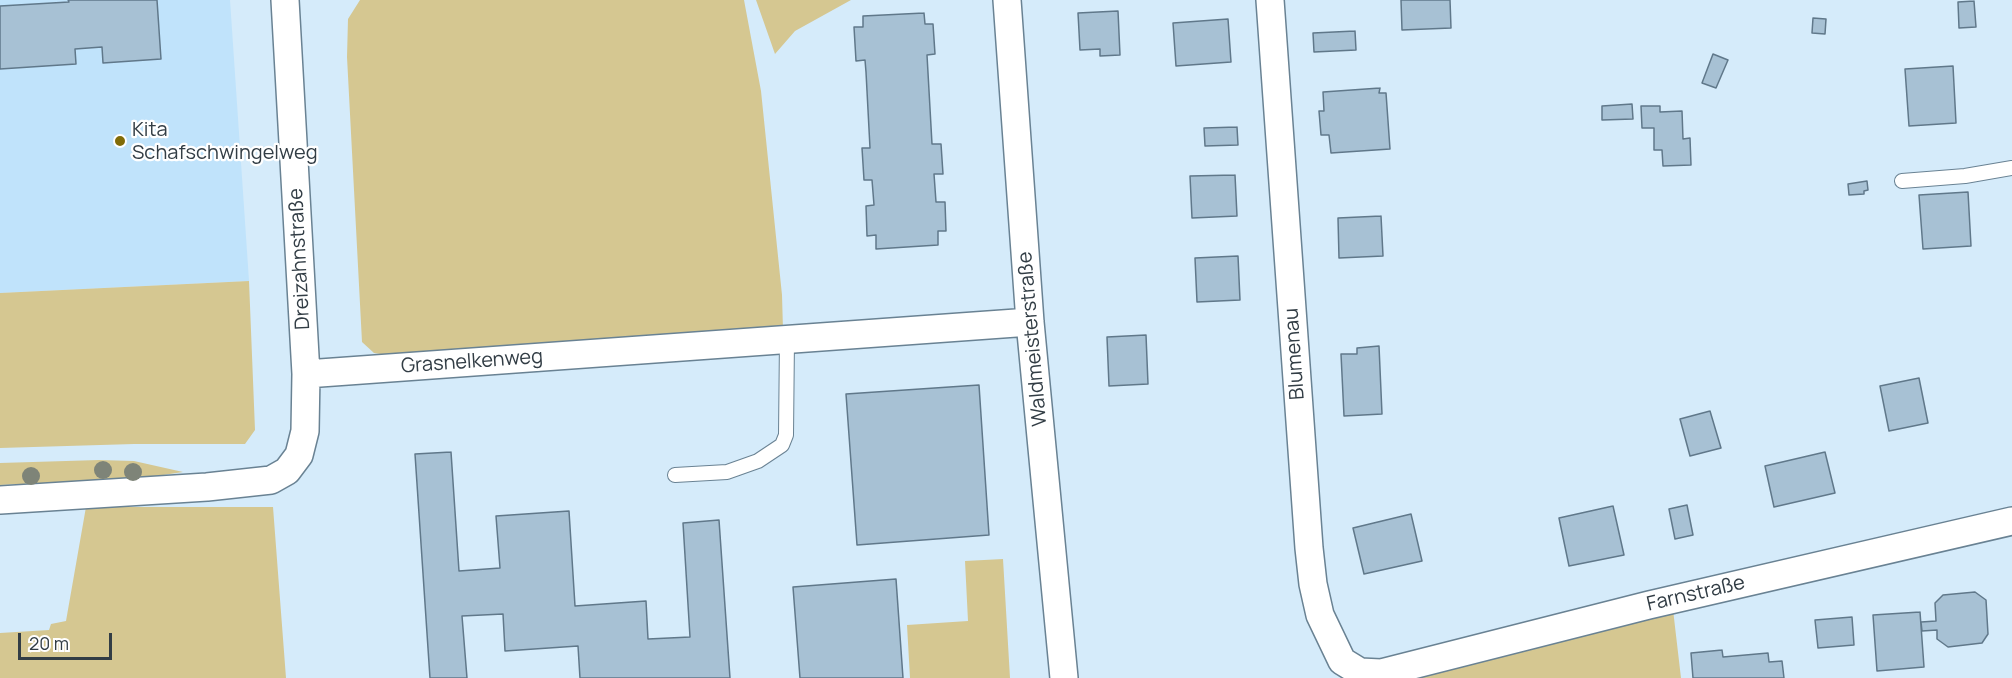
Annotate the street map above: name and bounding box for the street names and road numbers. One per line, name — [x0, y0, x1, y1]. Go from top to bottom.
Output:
street label: Dreizahnstraße — [284, 188, 316, 330]
street label: Waldmeisterstraße — [1013, 251, 1053, 427]
street label: Blumenau — [1280, 307, 1310, 401]
street label: Grasnelkenweg — [400, 345, 544, 379]
street label: Farnstraße — [1645, 571, 1747, 617]

